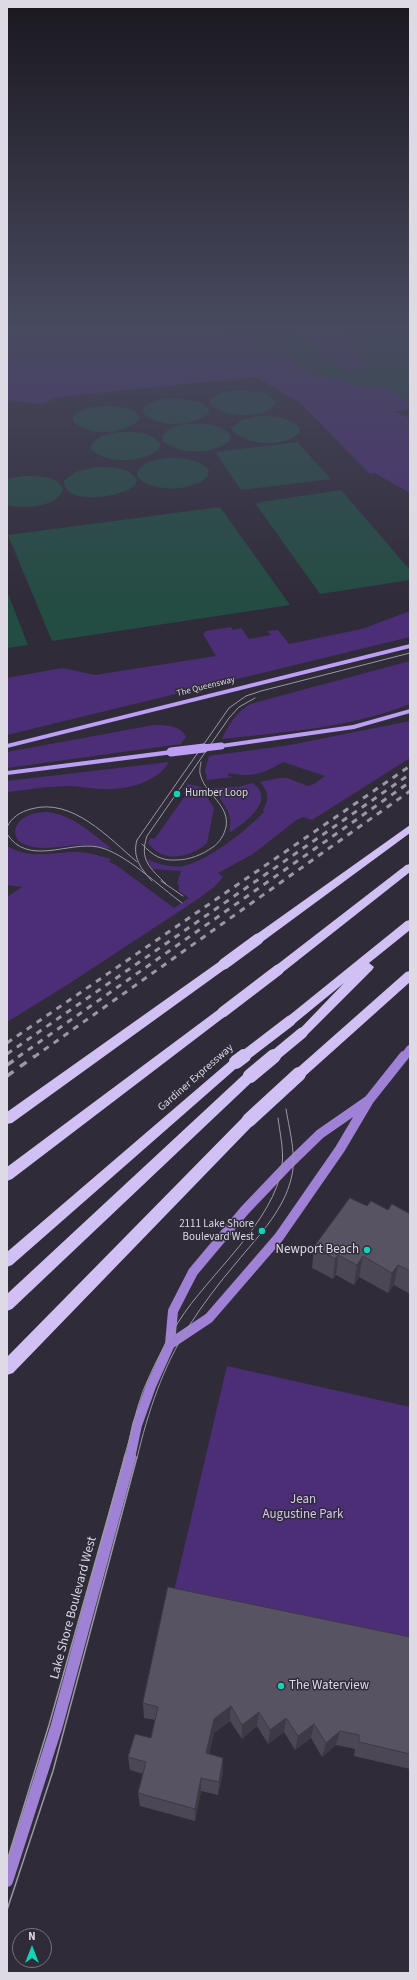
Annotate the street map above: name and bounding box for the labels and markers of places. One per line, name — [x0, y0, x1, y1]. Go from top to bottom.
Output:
place label: Humber Loop — [185, 787, 248, 801]
marker: Humber Loop — [172, 789, 182, 799]
place label: 2111 Lake Shore Boulevard West — [179, 1218, 254, 1244]
marker: 2111 Lake Shore Boulevard West — [257, 1226, 267, 1236]
place label: Newport Beach — [275, 1242, 359, 1258]
marker: Newport Beach — [362, 1245, 372, 1255]
place label: The Waterview — [289, 1678, 369, 1694]
marker: The Waterview — [276, 1681, 286, 1691]

